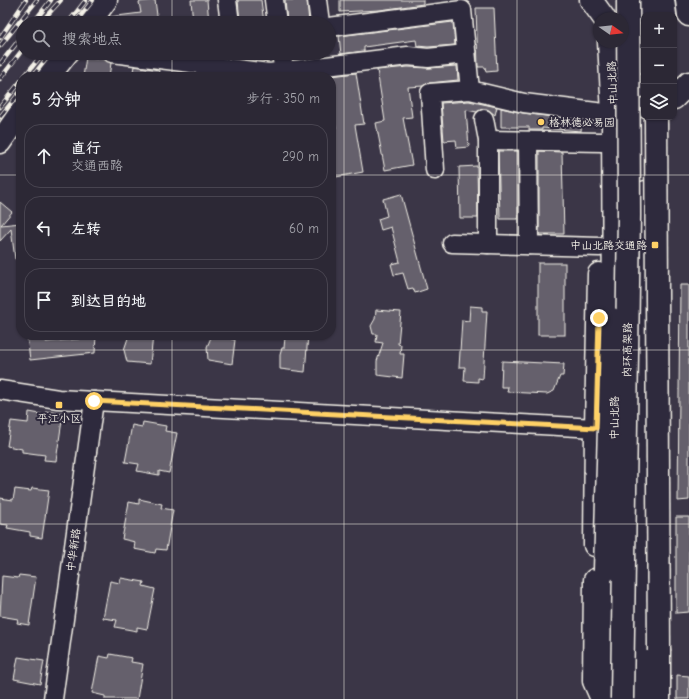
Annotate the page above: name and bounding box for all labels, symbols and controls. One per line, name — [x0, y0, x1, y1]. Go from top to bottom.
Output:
north arrow — [593, 12, 629, 48]
map controls — [641, 12, 677, 120]
button: + — [641, 12, 677, 48]
search box — [16, 16, 336, 60]
icon: search — [30, 27, 52, 49]
text: 搜索地点 — [62, 30, 122, 48]
button: − — [641, 48, 677, 84]
street label: 中山北路 — [605, 61, 620, 105]
button: layers — [641, 84, 677, 120]
text: 5 分钟 — [32, 90, 81, 109]
text: 步行 · 350 m — [246, 91, 320, 106]
place label: 格林德必易园 — [549, 116, 615, 129]
marker: 格林德必易园 — [536, 117, 546, 127]
text: 直行 — [71, 139, 101, 157]
icon: ahead — [33, 145, 55, 167]
text: 290 m — [282, 149, 319, 164]
text: 交通西路 — [71, 158, 123, 173]
icon: left — [33, 217, 55, 239]
text: 左转 — [71, 220, 101, 238]
text: 60 m — [289, 221, 319, 236]
place label: 中山北路交通路 — [570, 239, 647, 252]
marker: 中山北路交通路 — [650, 240, 660, 250]
icon: arrive — [33, 289, 55, 311]
text: 到达目的地 — [71, 292, 146, 310]
route end — [590, 309, 608, 327]
street label: 内环高架路 — [621, 322, 634, 378]
route start — [85, 392, 103, 410]
street label: 中山北路 — [608, 396, 621, 440]
marker: 平江小区 — [54, 400, 64, 410]
place label: 平江小区 — [37, 412, 81, 425]
street label: 中华新路 — [64, 527, 83, 573]

